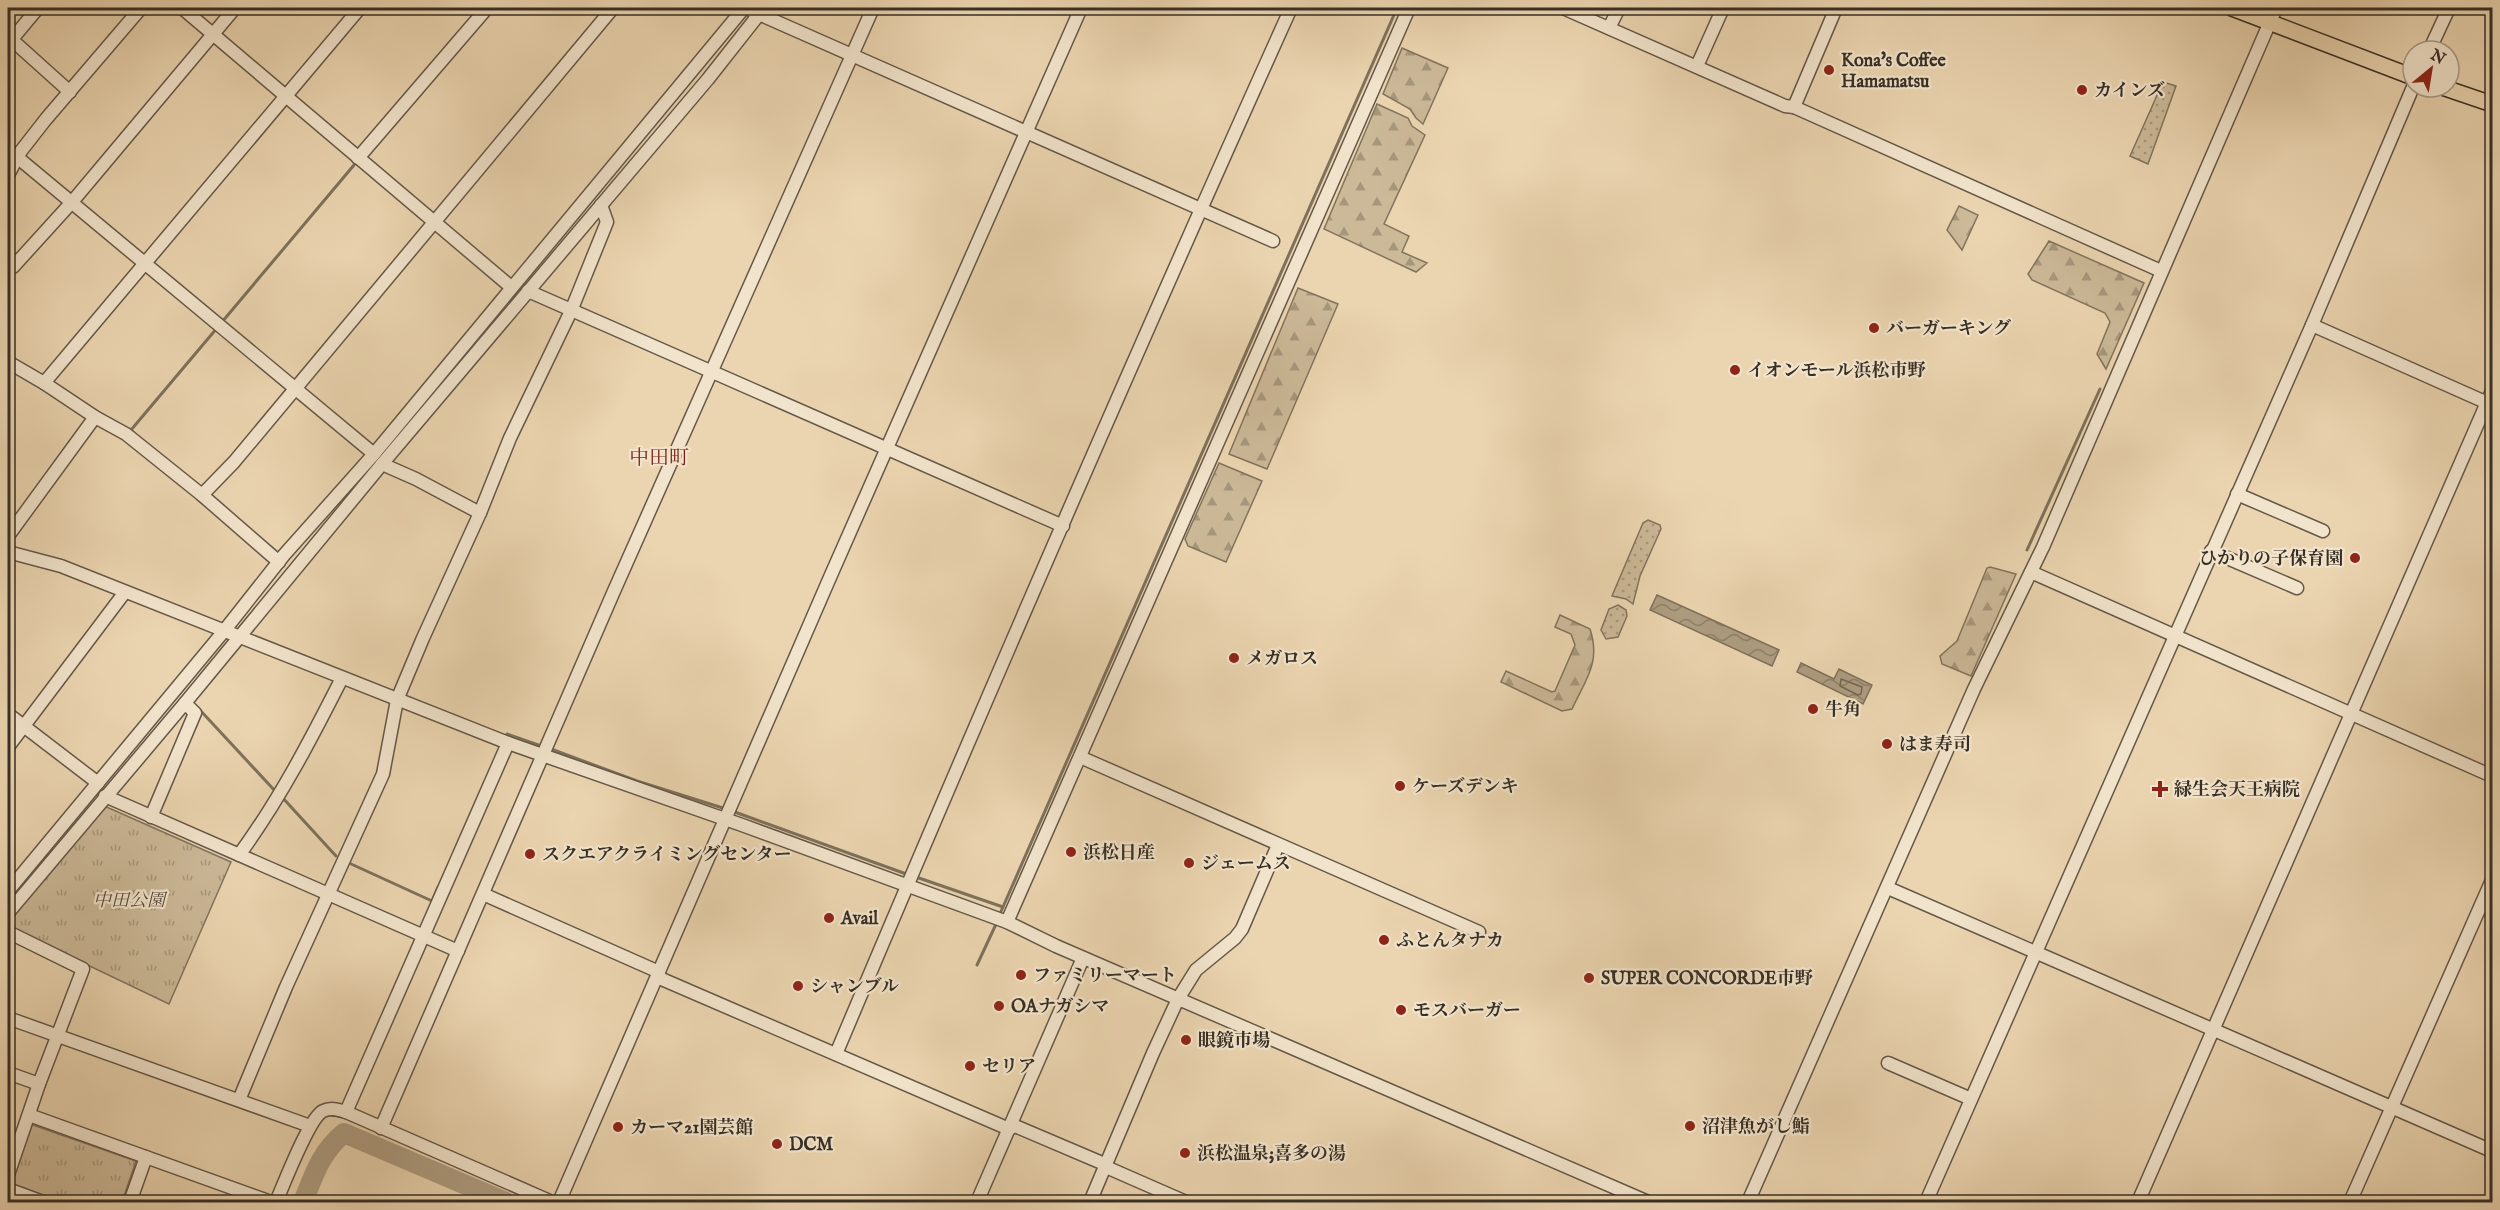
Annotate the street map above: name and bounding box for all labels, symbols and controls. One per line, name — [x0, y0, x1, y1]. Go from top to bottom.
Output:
north arrow — [2401, 39, 2461, 99]
text: N — [2426, 45, 2449, 70]
place label: Kona's Coffee Hamamatsu — [1841, 50, 1947, 94]
marker: Kona's Coffee Hamamatsu — [1822, 63, 1836, 77]
place label: カインズ — [2094, 80, 2165, 103]
marker: カインズ — [2075, 83, 2089, 97]
place label: バーガーキング — [1886, 318, 2011, 341]
marker: バーガーキング — [1867, 321, 1881, 335]
place label: イオンモール浜松市野 — [1747, 360, 1926, 383]
marker: イオンモール浜松市野 — [1728, 363, 1742, 377]
district label: 中田町 — [629, 446, 689, 471]
place label: ひかりの子保育園 — [2199, 548, 2343, 571]
marker: ひかりの子保育園 — [2348, 551, 2362, 565]
place label: メガロス — [1246, 648, 1318, 671]
marker: メガロス — [1227, 651, 1241, 665]
place label: 牛角 — [1825, 699, 1861, 722]
marker: 牛角 — [1806, 702, 1820, 716]
place label: はま寿司 — [1899, 734, 1971, 757]
marker: はま寿司 — [1880, 737, 1894, 751]
place label: ケーズデンキ — [1412, 776, 1518, 799]
marker: ケーズデンキ — [1393, 779, 1407, 793]
place label: 緑生会天王病院 — [2174, 779, 2300, 802]
marker: 緑生会天王病院 — [2151, 780, 2169, 798]
place label: 浜松日産 — [1083, 842, 1155, 865]
place label: スクエアクライミングセンター — [542, 844, 791, 867]
marker: 浜松日産 — [1064, 845, 1078, 859]
marker: スクエアクライミングセンター — [523, 847, 537, 861]
place label: ジェームス — [1201, 853, 1291, 876]
marker: ジェームス — [1182, 856, 1196, 870]
park label: 中田公園 — [93, 890, 168, 913]
place label: Avail — [840, 908, 879, 931]
marker: Avail — [822, 911, 836, 925]
place label: ふとんタナカ — [1396, 930, 1504, 953]
marker: ふとんタナカ — [1377, 933, 1391, 947]
place label: ファミリーマート — [1033, 965, 1177, 988]
marker: ファミリーマート — [1014, 968, 1028, 982]
place label: SUPER CONCORDE市野 — [1601, 968, 1814, 991]
marker: SUPER CONCORDE市野 — [1582, 971, 1596, 985]
place label: シャンブル — [810, 976, 899, 999]
marker: シャンブル — [791, 979, 805, 993]
place label: OAナガシマ — [1011, 996, 1109, 1019]
marker: OAナガシマ — [992, 999, 1006, 1013]
place label: モスバーガー — [1413, 1000, 1521, 1023]
marker: モスバーガー — [1394, 1003, 1408, 1017]
place label: 眼鏡市場 — [1198, 1030, 1270, 1053]
marker: 眼鏡市場 — [1179, 1033, 1193, 1047]
place label: セリア — [982, 1056, 1036, 1079]
marker: セリア — [963, 1059, 977, 1073]
place label: 沼津魚がし鮨 — [1702, 1116, 1810, 1139]
place label: カーマ21園芸館 — [630, 1117, 753, 1140]
marker: 沼津魚がし鮨 — [1683, 1119, 1697, 1133]
marker: カーマ21園芸館 — [611, 1120, 625, 1134]
place label: DCM — [789, 1134, 833, 1157]
marker: DCM — [770, 1137, 784, 1151]
place label: 浜松温泉;喜多の湯 — [1197, 1143, 1346, 1166]
marker: 浜松温泉;喜多の湯 — [1178, 1146, 1192, 1160]

